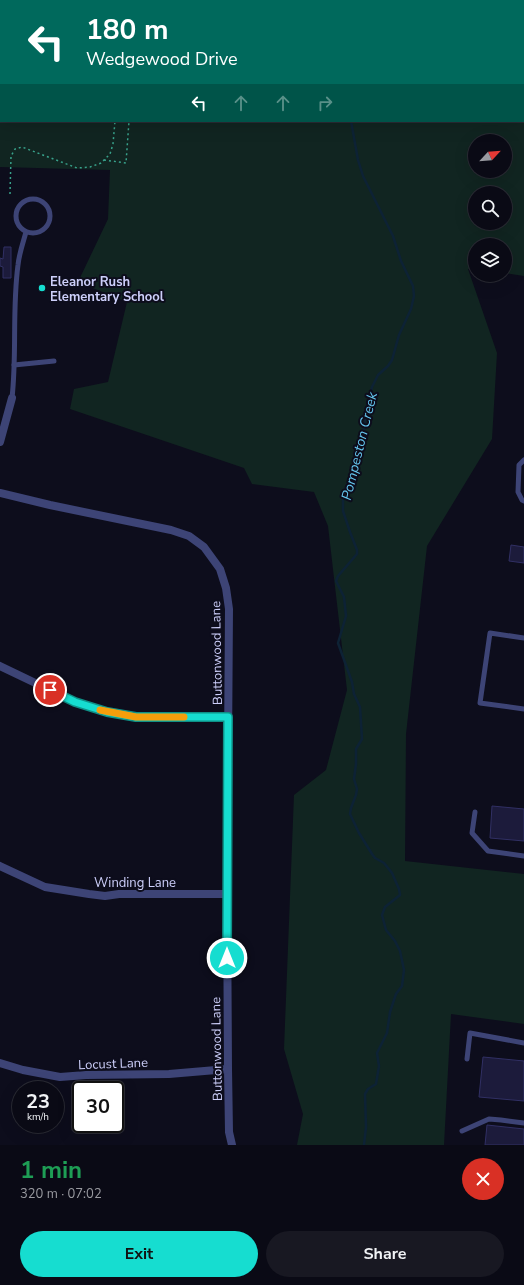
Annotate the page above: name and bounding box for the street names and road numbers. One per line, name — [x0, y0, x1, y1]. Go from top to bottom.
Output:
street label: Buttonwood Lane — [207, 601, 227, 705]
street label: Winding Lane — [94, 874, 176, 892]
street label: Buttonwood Lane — [207, 997, 227, 1101]
street label: Locust Lane — [78, 1054, 148, 1074]

